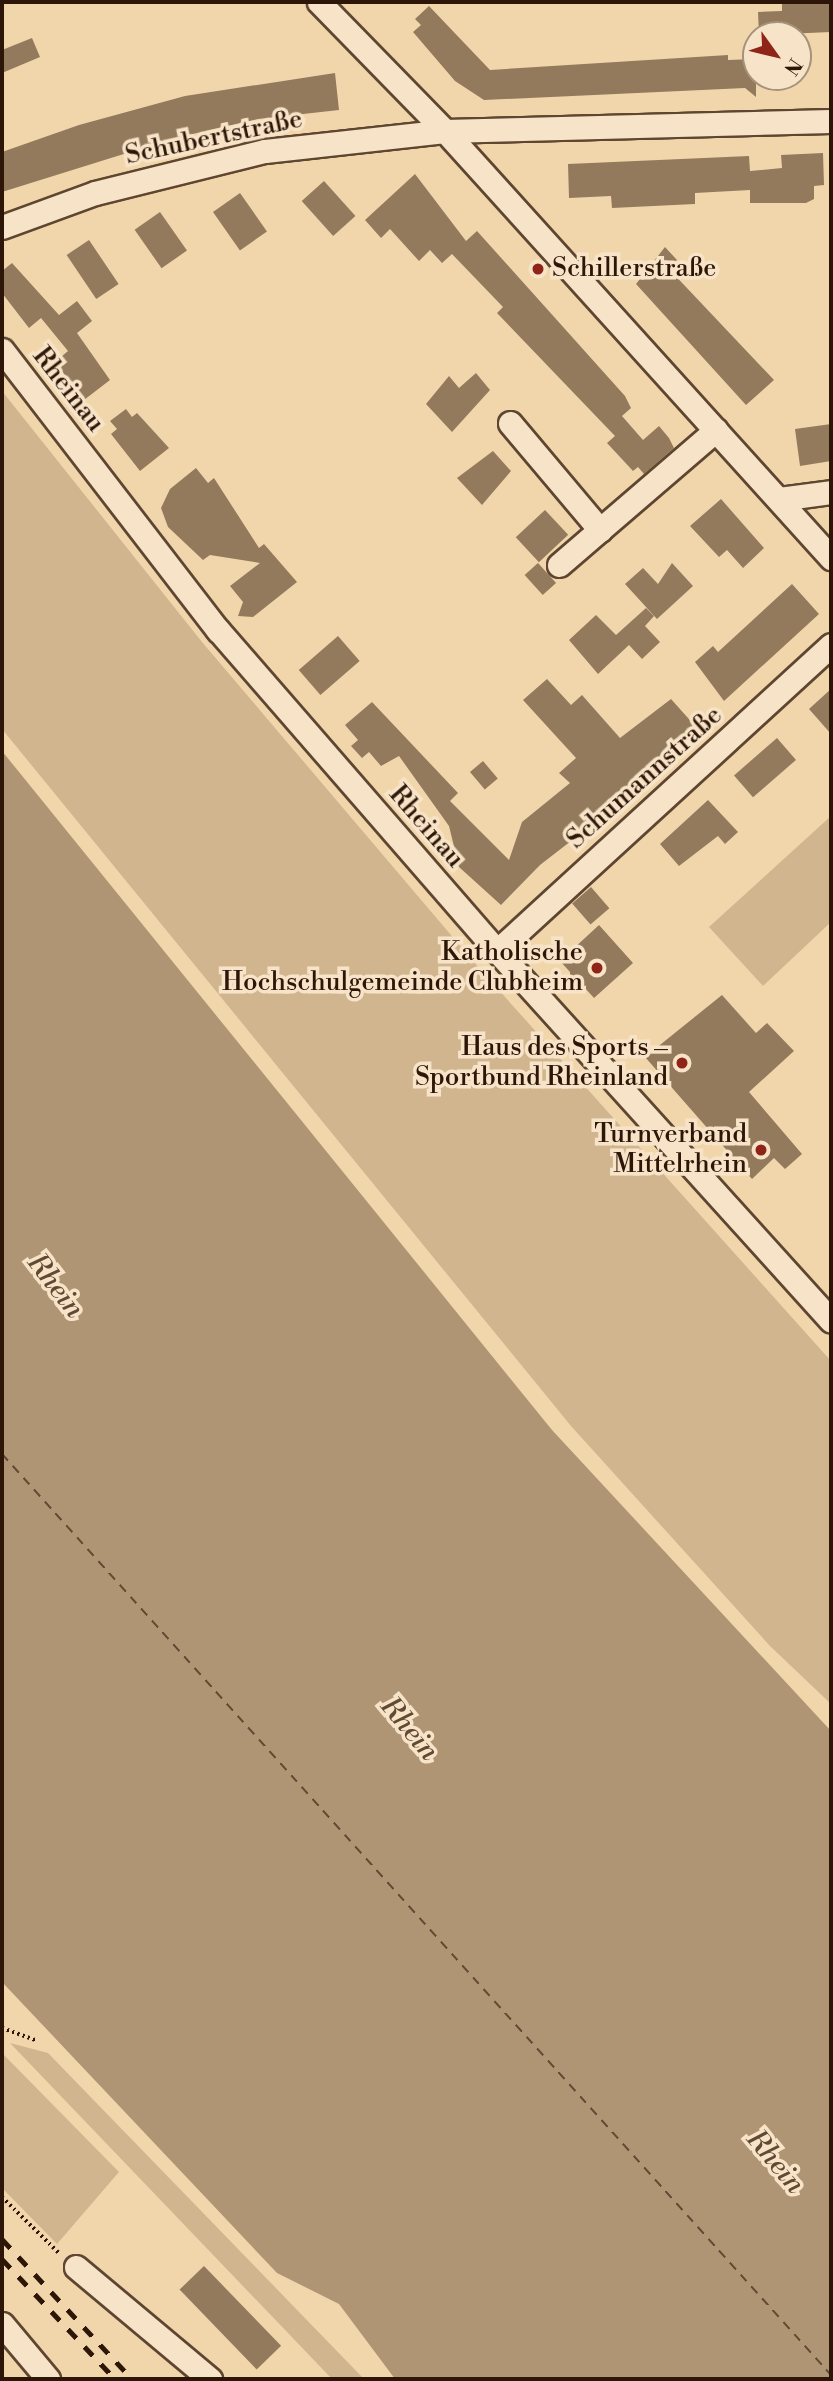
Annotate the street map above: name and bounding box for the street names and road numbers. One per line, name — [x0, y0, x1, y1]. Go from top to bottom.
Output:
street label: Schubertstraße — [123, 104, 305, 172]
street label: Rheinau — [25, 342, 111, 438]
street label: Schumannstraße — [561, 700, 729, 856]
street label: Rheinau — [382, 780, 470, 874]

